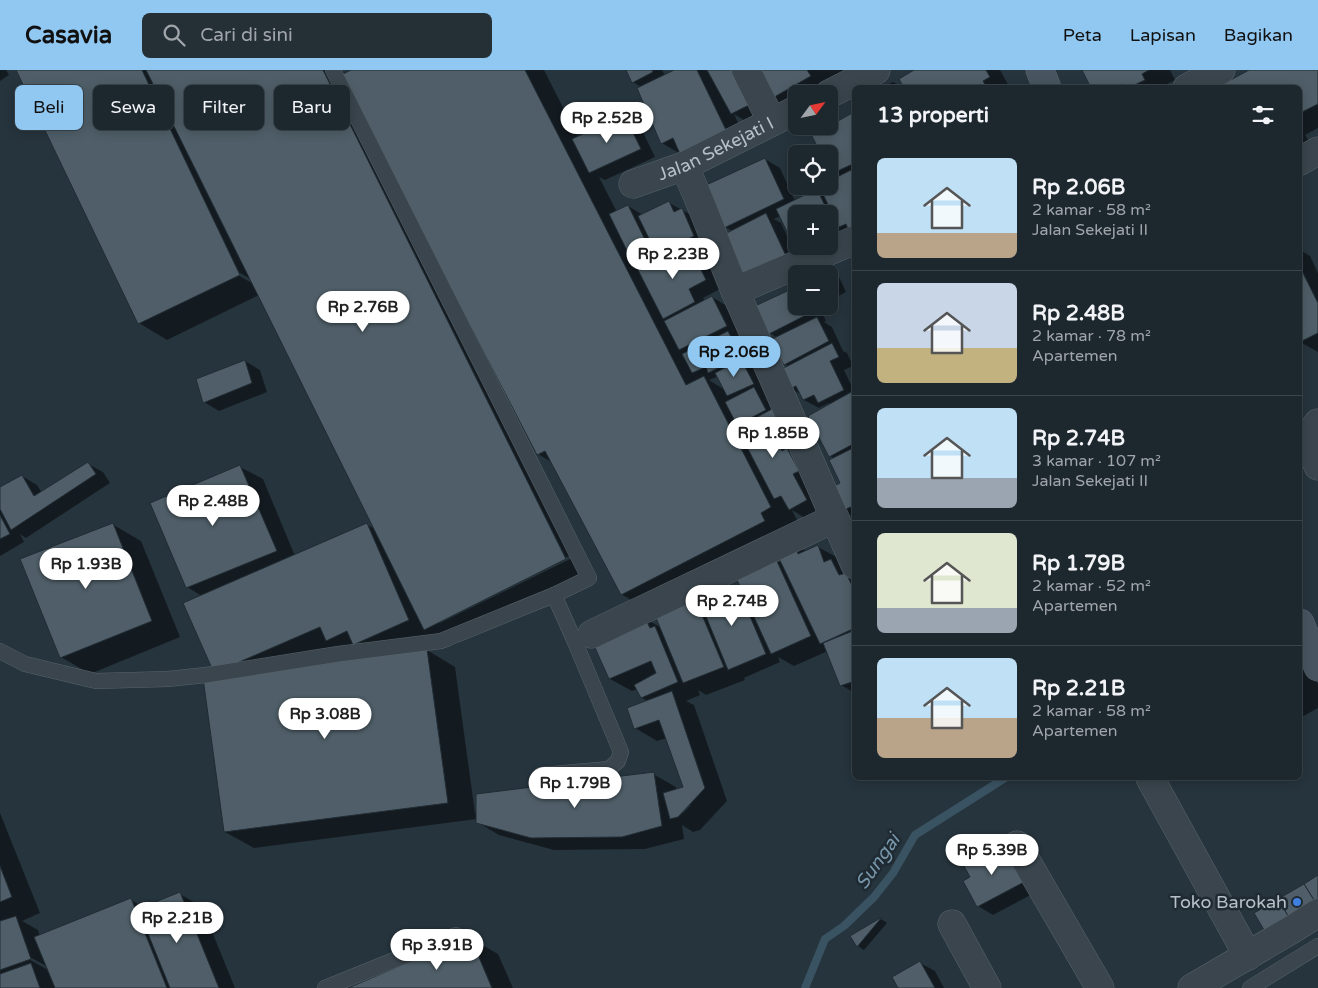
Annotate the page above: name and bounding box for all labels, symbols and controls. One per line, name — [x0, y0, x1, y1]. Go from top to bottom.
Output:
search box — [142, 13, 492, 58]
text: Casavia — [25, 21, 112, 50]
icon: search — [160, 21, 188, 49]
text: Cari di sini — [200, 24, 293, 46]
text: Peta — [1063, 24, 1102, 46]
text: Lapisan — [1130, 24, 1196, 46]
text: Bagikan — [1224, 24, 1293, 46]
chip: Beli — [15, 85, 83, 130]
chip: Sewa — [93, 85, 174, 130]
chip: Filter — [184, 85, 264, 130]
chip: Baru — [274, 85, 350, 130]
north arrow — [788, 85, 838, 135]
map controls — [788, 85, 838, 315]
icon: filters — [1249, 101, 1277, 129]
pin: Rp 2.52B — [555, 102, 659, 144]
text: 13 properti — [877, 103, 989, 128]
text: Rp 2.52B — [571, 108, 643, 128]
street label: Jalan Sekejati I — [655, 112, 777, 185]
button: locate — [788, 145, 838, 195]
text: Rp 2.06B — [1032, 175, 1125, 200]
icon: home — [917, 178, 977, 238]
text: 2 kamar · 58 m² — [1032, 200, 1151, 220]
button: + — [788, 205, 838, 255]
text: Jalan Sekejati II — [1032, 220, 1148, 240]
pin: Rp 2.23B — [621, 238, 725, 280]
text: Rp 2.23B — [637, 244, 709, 264]
button: − — [788, 265, 838, 315]
pin: Rp 2.76B — [311, 290, 415, 333]
text: Rp 2.76B — [328, 297, 398, 317]
text: Rp 2.48B — [1032, 301, 1125, 326]
icon: home — [917, 303, 977, 363]
text: 2 kamar · 78 m² — [1032, 326, 1151, 346]
pin: Rp 2.06B — [682, 336, 786, 378]
text: Rp 2.06B — [698, 342, 770, 362]
text: Apartemen — [1032, 346, 1118, 366]
pin: Rp 1.85B — [721, 416, 825, 459]
text: Rp 1.85B — [738, 423, 808, 443]
text: Rp 2.74B — [1032, 426, 1125, 451]
icon: home — [917, 428, 977, 488]
text: 3 kamar · 107 m² — [1032, 451, 1161, 471]
text: Jalan Sekejati II — [1032, 471, 1148, 491]
pin: Rp 2.48B — [161, 484, 265, 527]
text: Rp 2.48B — [178, 491, 248, 511]
pin: Rp 1.93B — [34, 548, 138, 590]
text: Rp 1.79B — [1032, 551, 1125, 576]
icon: home — [917, 553, 977, 613]
text: Rp 1.93B — [50, 554, 122, 574]
text: 2 kamar · 52 m² — [1032, 576, 1151, 596]
pin: Rp 2.74B — [680, 584, 784, 627]
text: Rp 2.74B — [697, 591, 767, 611]
text: Apartemen — [1032, 596, 1118, 616]
text: Rp 2.21B — [1032, 676, 1125, 701]
icon: home — [917, 678, 977, 738]
pin: Rp 3.08B — [273, 698, 377, 740]
text: 2 kamar · 58 m² — [1032, 701, 1151, 721]
text: Rp 3.08B — [289, 704, 361, 724]
text: Apartemen — [1032, 721, 1118, 741]
pin: Rp 1.79B — [523, 766, 627, 809]
text: Rp 1.79B — [540, 773, 610, 793]
water label: Sungai — [851, 828, 906, 893]
pin: Rp 5.39B — [940, 834, 1044, 876]
text: Rp 5.39B — [957, 840, 1027, 860]
place label: Toko Barokah — [1170, 891, 1287, 913]
marker: Toko Barokah — [1291, 896, 1303, 908]
pin: Rp 2.21B — [125, 902, 229, 944]
text: Rp 2.21B — [141, 908, 213, 928]
pin: Rp 3.91B — [385, 928, 489, 971]
text: Rp 3.91B — [401, 935, 473, 955]

